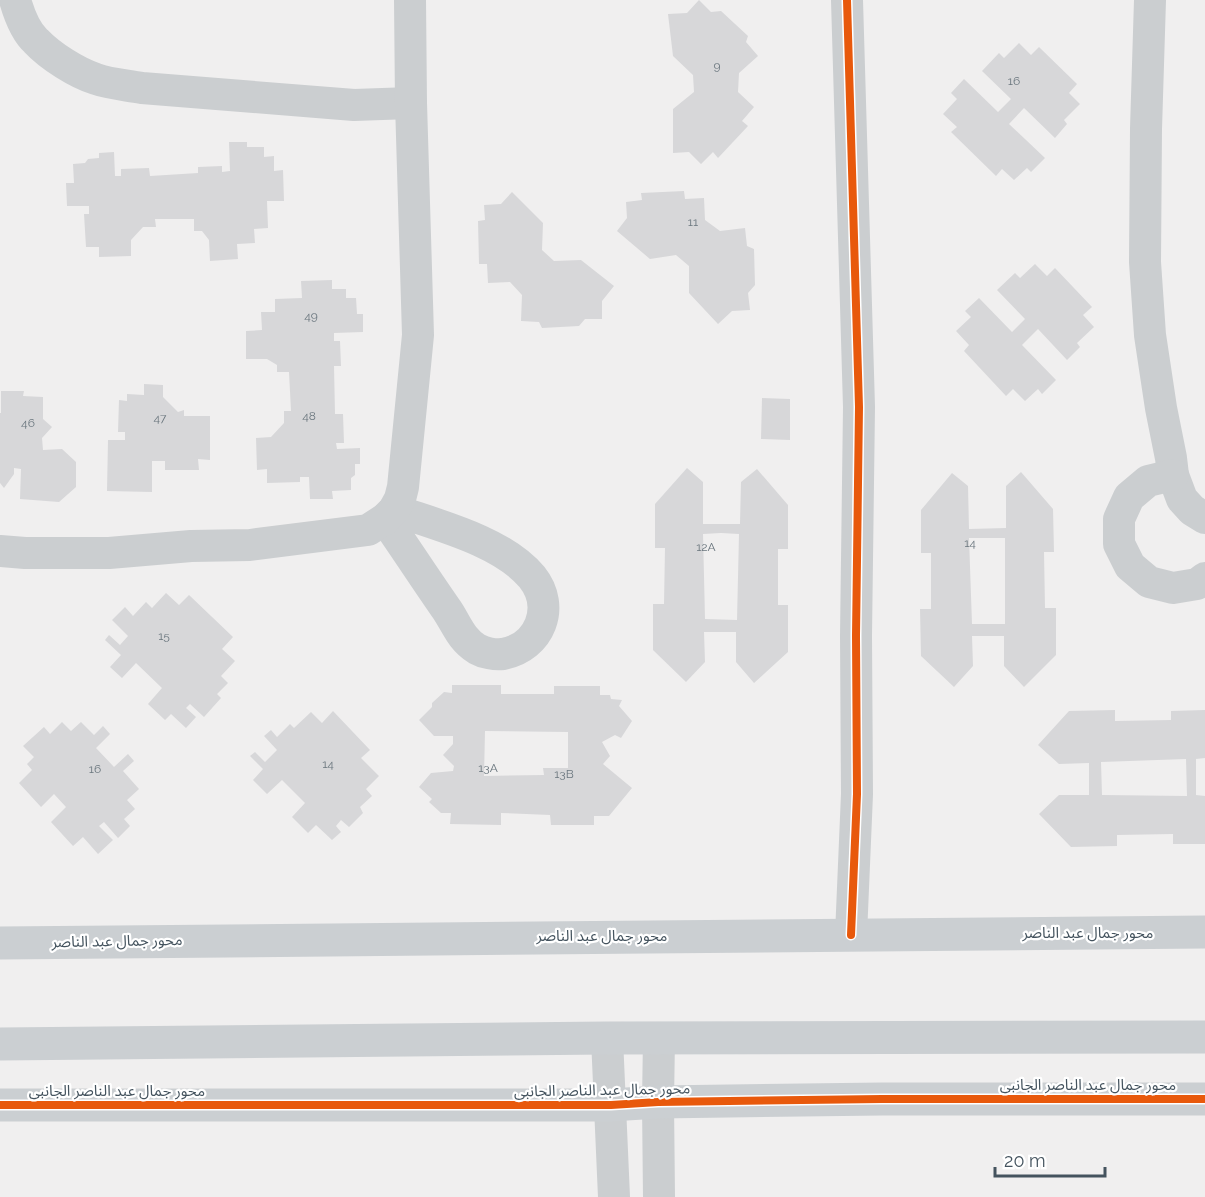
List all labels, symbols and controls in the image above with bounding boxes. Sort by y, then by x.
house number: 9 [713,59,721,73]
house number: 16 [1008,74,1020,88]
house number: 11 [688,215,698,229]
house number: 49 [304,309,318,323]
house number: 48 [302,409,316,423]
house number: 47 [154,411,167,425]
house number: 46 [21,416,35,430]
house number: 14 [964,536,976,550]
house number: 12A [696,540,716,554]
house number: 15 [158,629,170,643]
house number: 14 [322,757,334,771]
house number: 13A [478,761,498,775]
house number: 16 [89,762,101,776]
house number: 13B [554,767,574,781]
street label: محور جمال عبد الناصر [1022,924,1153,942]
street label: محور جمال عبد الناصر [536,927,667,945]
street label: محور جمال عبد الناصر [50,931,183,951]
street label: محور جمال عبد الناصر الجانبى [1000,1076,1176,1094]
street label: محور جمال عبد الناصر الجانبى [514,1079,690,1101]
street label: محور جمال عبد الناصر الجانبى [29,1082,205,1100]
scale bar [995,1140,1104,1178]
text: 20 m [1004,1150,1046,1171]

